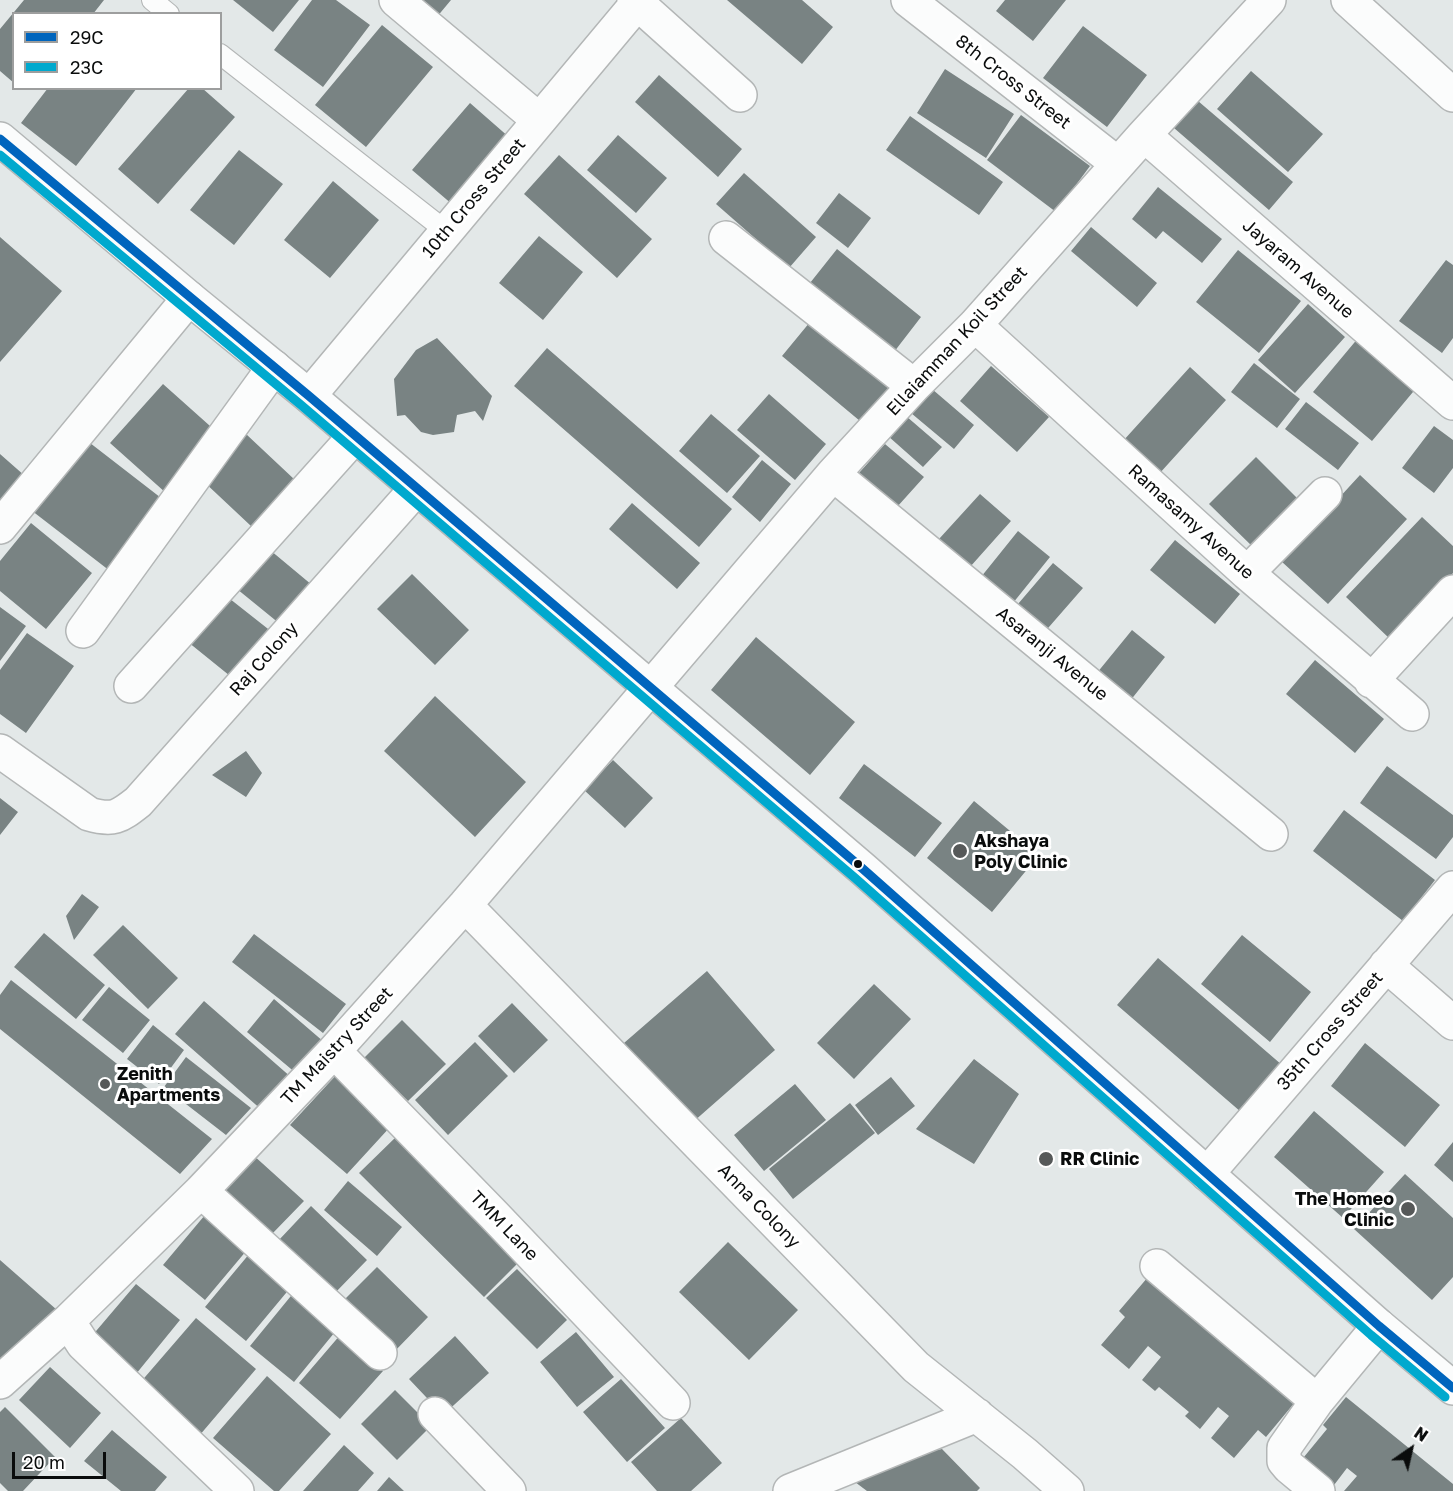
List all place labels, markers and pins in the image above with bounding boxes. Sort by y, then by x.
place label: Akshaya Poly Clinic [974,830,1068,872]
marker: Akshaya Poly Clinic [951,842,969,860]
unlabelled marker [852,858,864,870]
place label: Zenith Apartments [117,1063,220,1106]
marker: Zenith Apartments [98,1077,112,1091]
place label: RR Clinic [1060,1148,1139,1170]
marker: RR Clinic [1037,1150,1055,1168]
place label: The Homeo Clinic [1295,1188,1394,1230]
marker: The Homeo Clinic [1399,1200,1417,1218]

